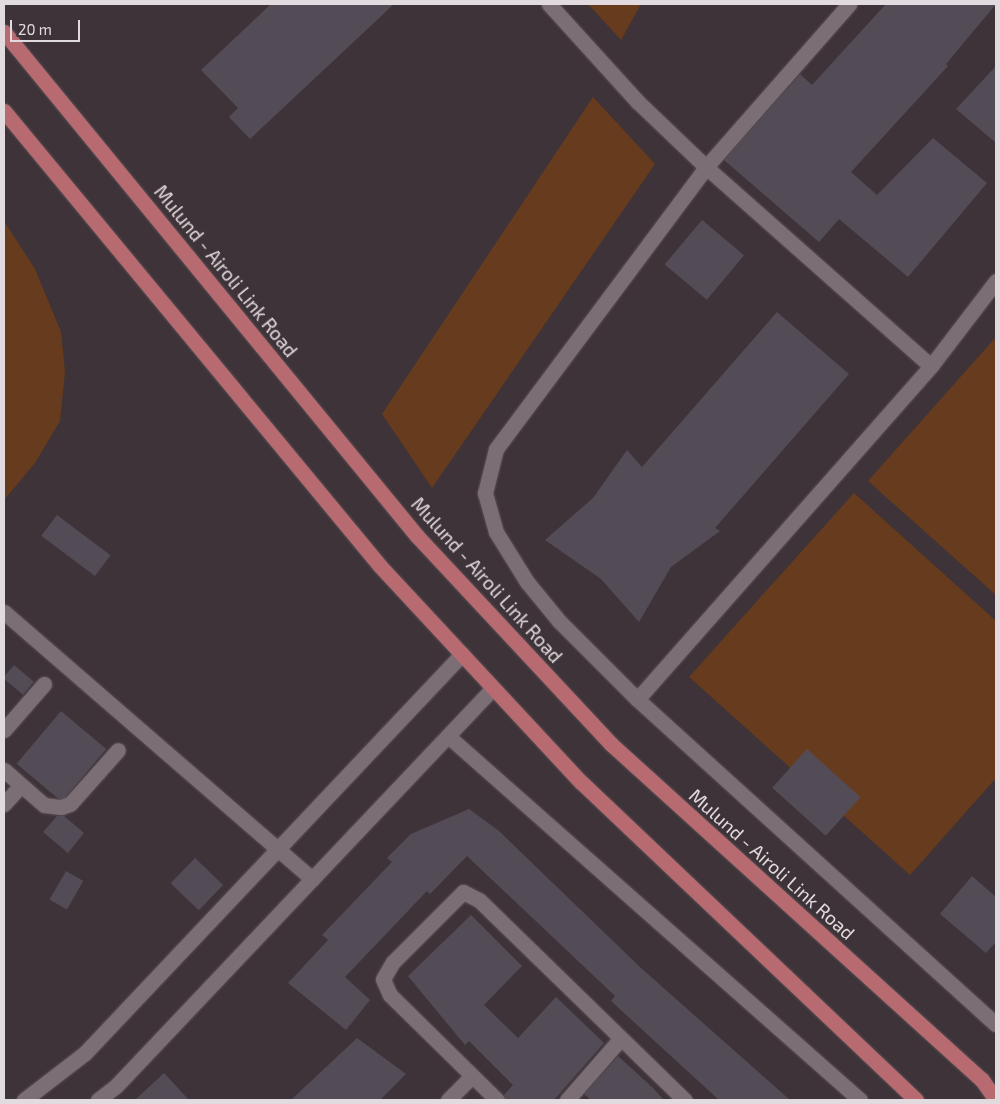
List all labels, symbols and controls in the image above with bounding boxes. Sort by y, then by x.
scale bar [12,10,82,42]
text: 20 m [18,20,52,38]
street label: Mulund - Airoli Link Road [149,180,303,362]
street label: Mulund - Airoli Link Road [406,492,568,668]
street label: Mulund - Airoli Link Road [684,783,860,945]

